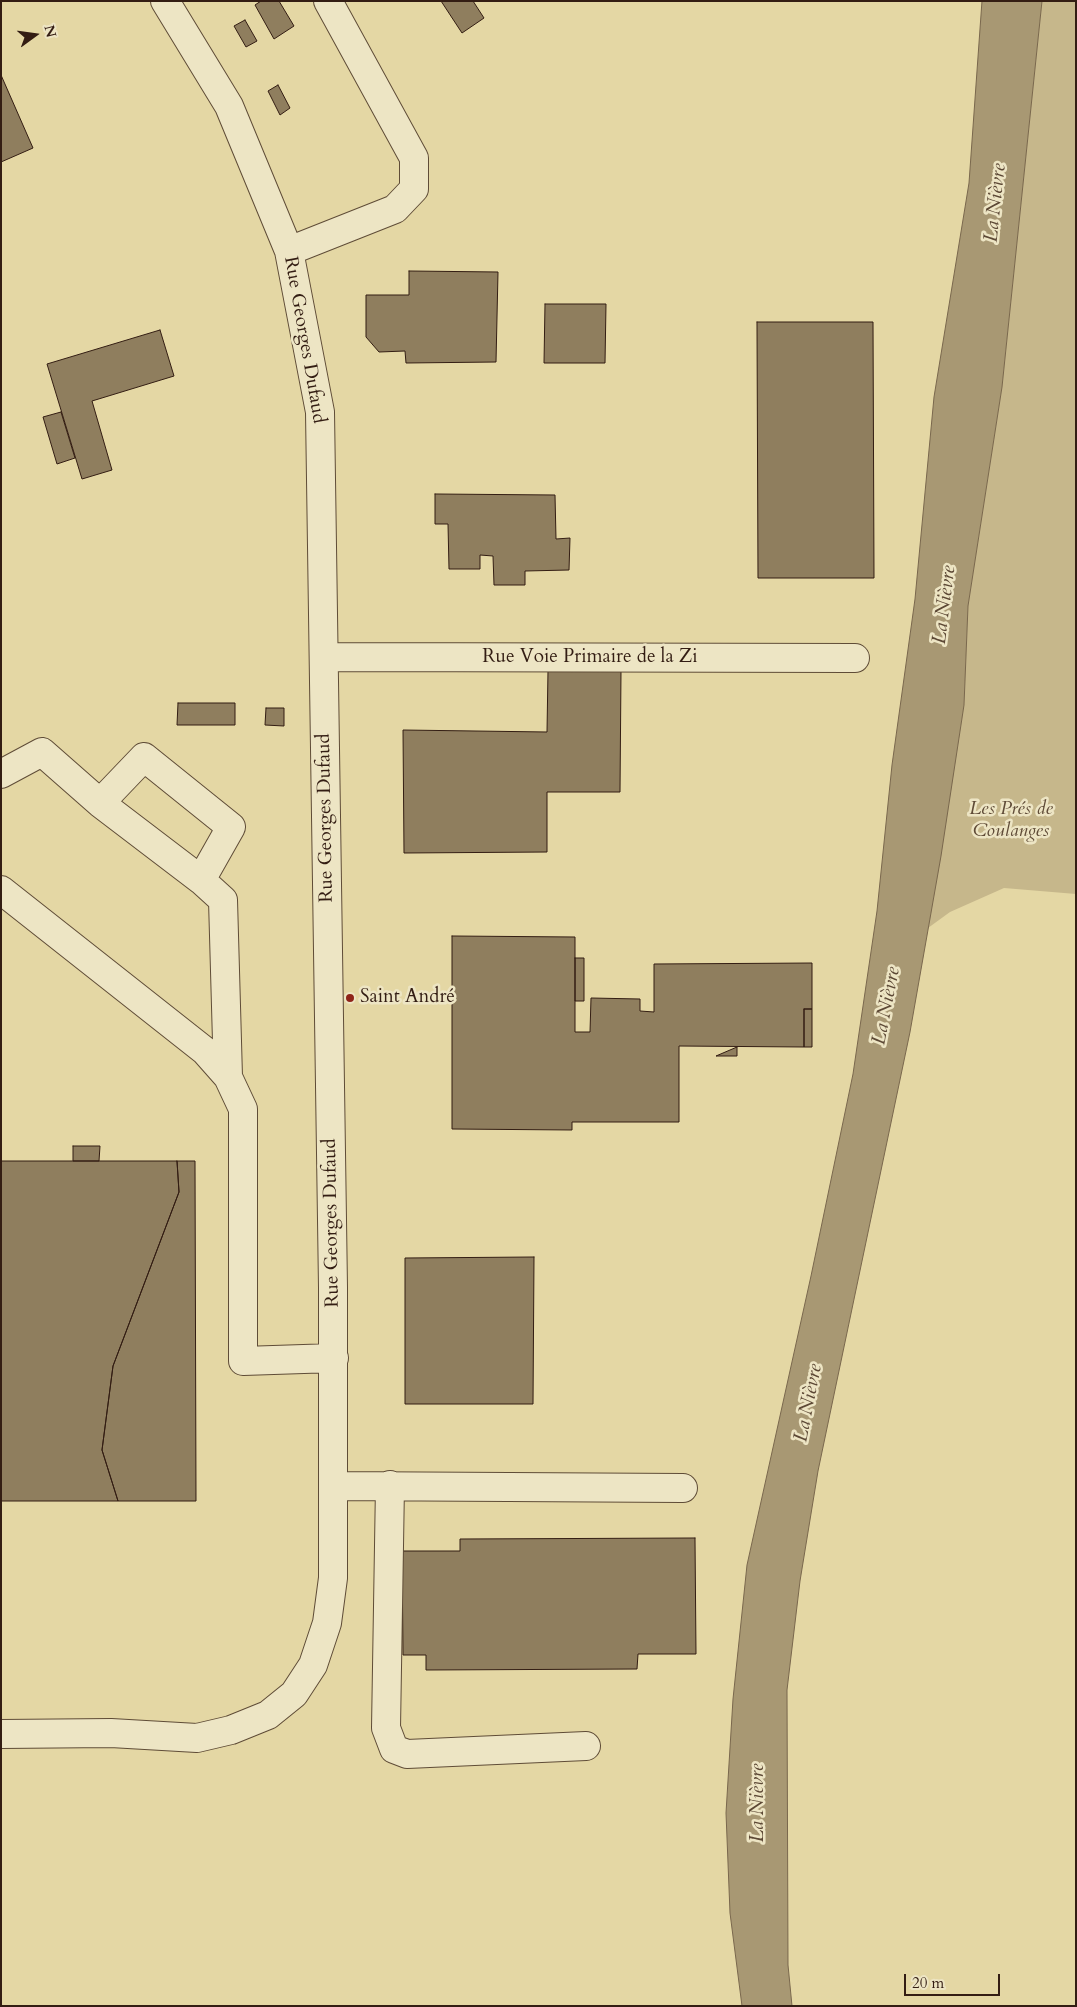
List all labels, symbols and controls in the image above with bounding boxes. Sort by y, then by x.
north arrow [10,10,60,60]
text: N [39,23,61,39]
water label: La Nièvre [980,162,1012,244]
street label: Rue Georges Dufaud [278,255,330,425]
water label: La Nièvre [928,564,962,646]
street label: Rue Voie Primaire de la Zi [482,647,698,669]
street label: Rue Georges Dufaud [313,733,339,903]
park label: Les Prés de Coulanges [969,799,1053,843]
water label: La Nièvre [868,965,906,1047]
place label: Saint André [360,987,455,1009]
marker: Saint André [344,992,356,1004]
street label: Rue Georges Dufaud [319,1138,345,1308]
water label: La Nièvre [790,1362,828,1444]
water label: La Nièvre [746,1763,770,1843]
scale bar [907,1964,1003,1996]
text: 20 m [912,1973,944,1993]

